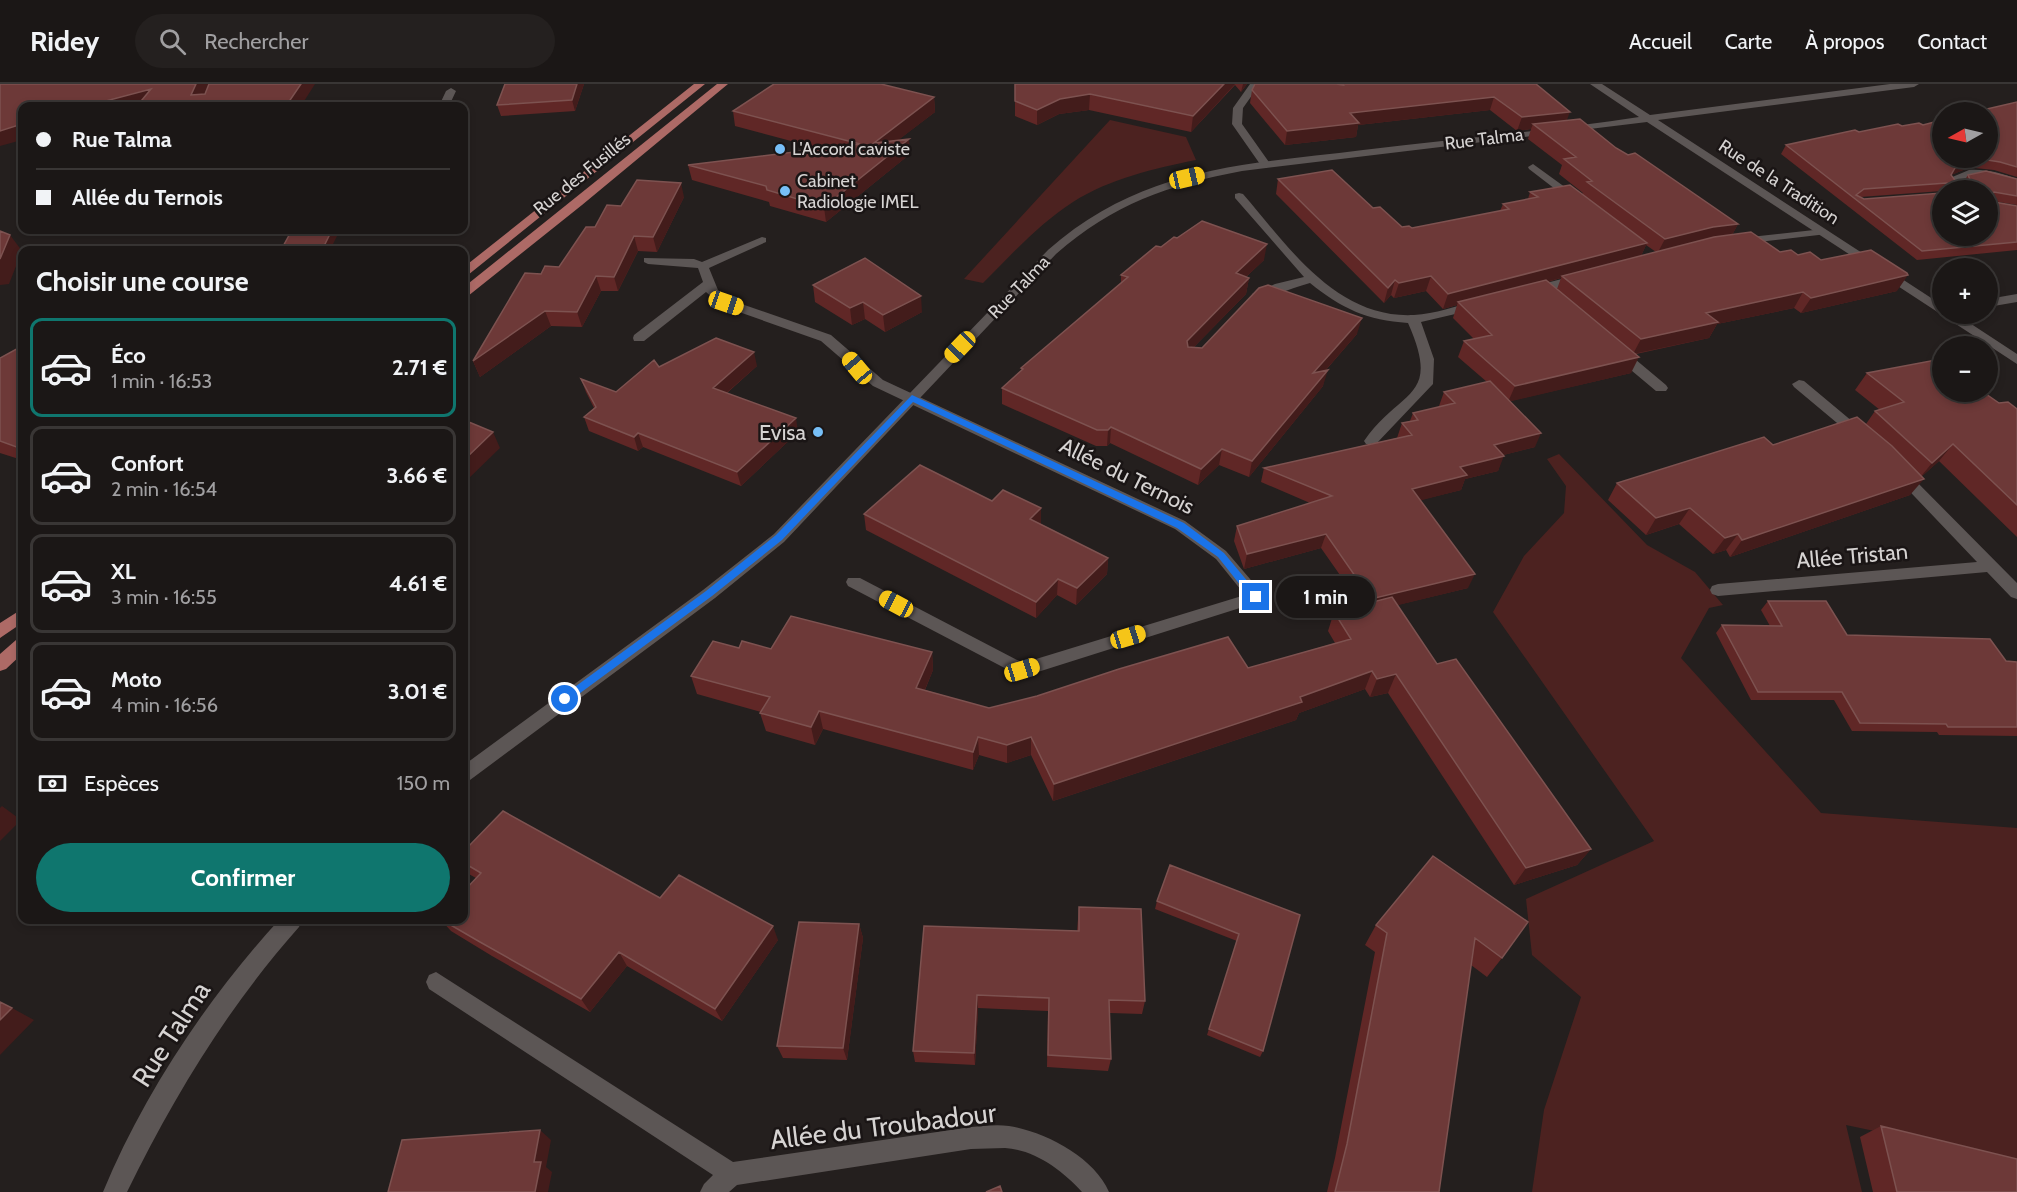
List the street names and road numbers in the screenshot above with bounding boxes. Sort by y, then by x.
street label: Rue Talma [1443,123,1525,155]
street label: Rue des Fusillés [529,128,635,220]
street label: Rue de la Tradition [1715,135,1843,229]
street label: Rue Talma [984,251,1055,323]
street label: Allée du Ternois [1055,432,1199,520]
street label: Allée Tristan [1795,538,1909,574]
street label: Rue Talma [125,975,217,1093]
street label: Allée du Troubadour [768,1096,998,1156]

